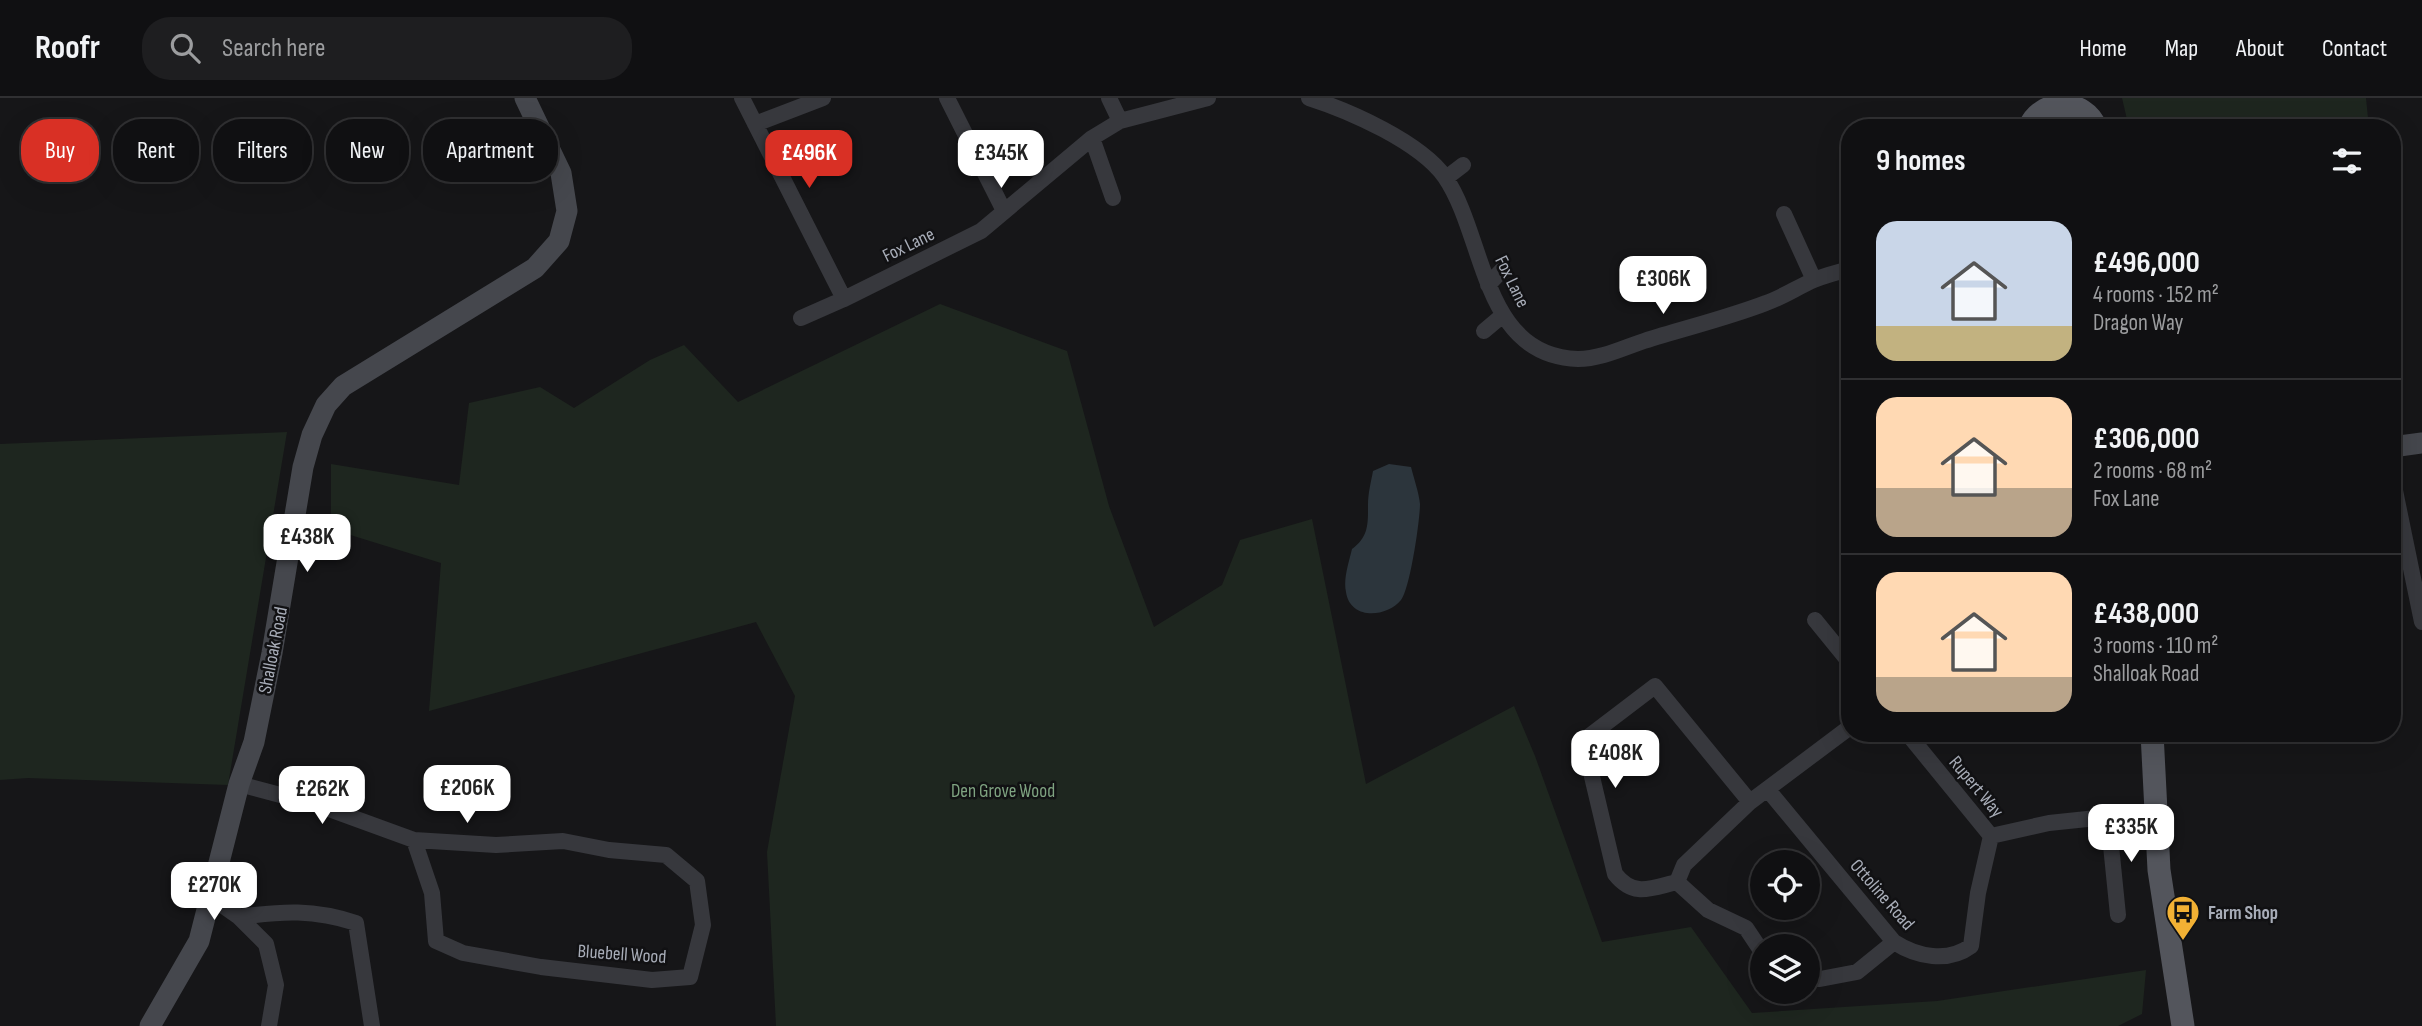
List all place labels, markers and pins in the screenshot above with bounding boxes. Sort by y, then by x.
pin: £496K [760,130,858,190]
pin: £345K [952,130,1050,190]
pin: £306K [1614,256,1712,316]
pin: £438K [258,514,356,574]
pin: £408K [1566,730,1664,790]
pin: £262K [273,766,371,826]
pin: £206K [418,766,516,825]
pin: £335K [2082,804,2180,864]
pin: £270K [165,862,263,922]
bus stop icon: Farm Shop [2164,893,2202,942]
place label: Farm Shop [2208,902,2278,925]

